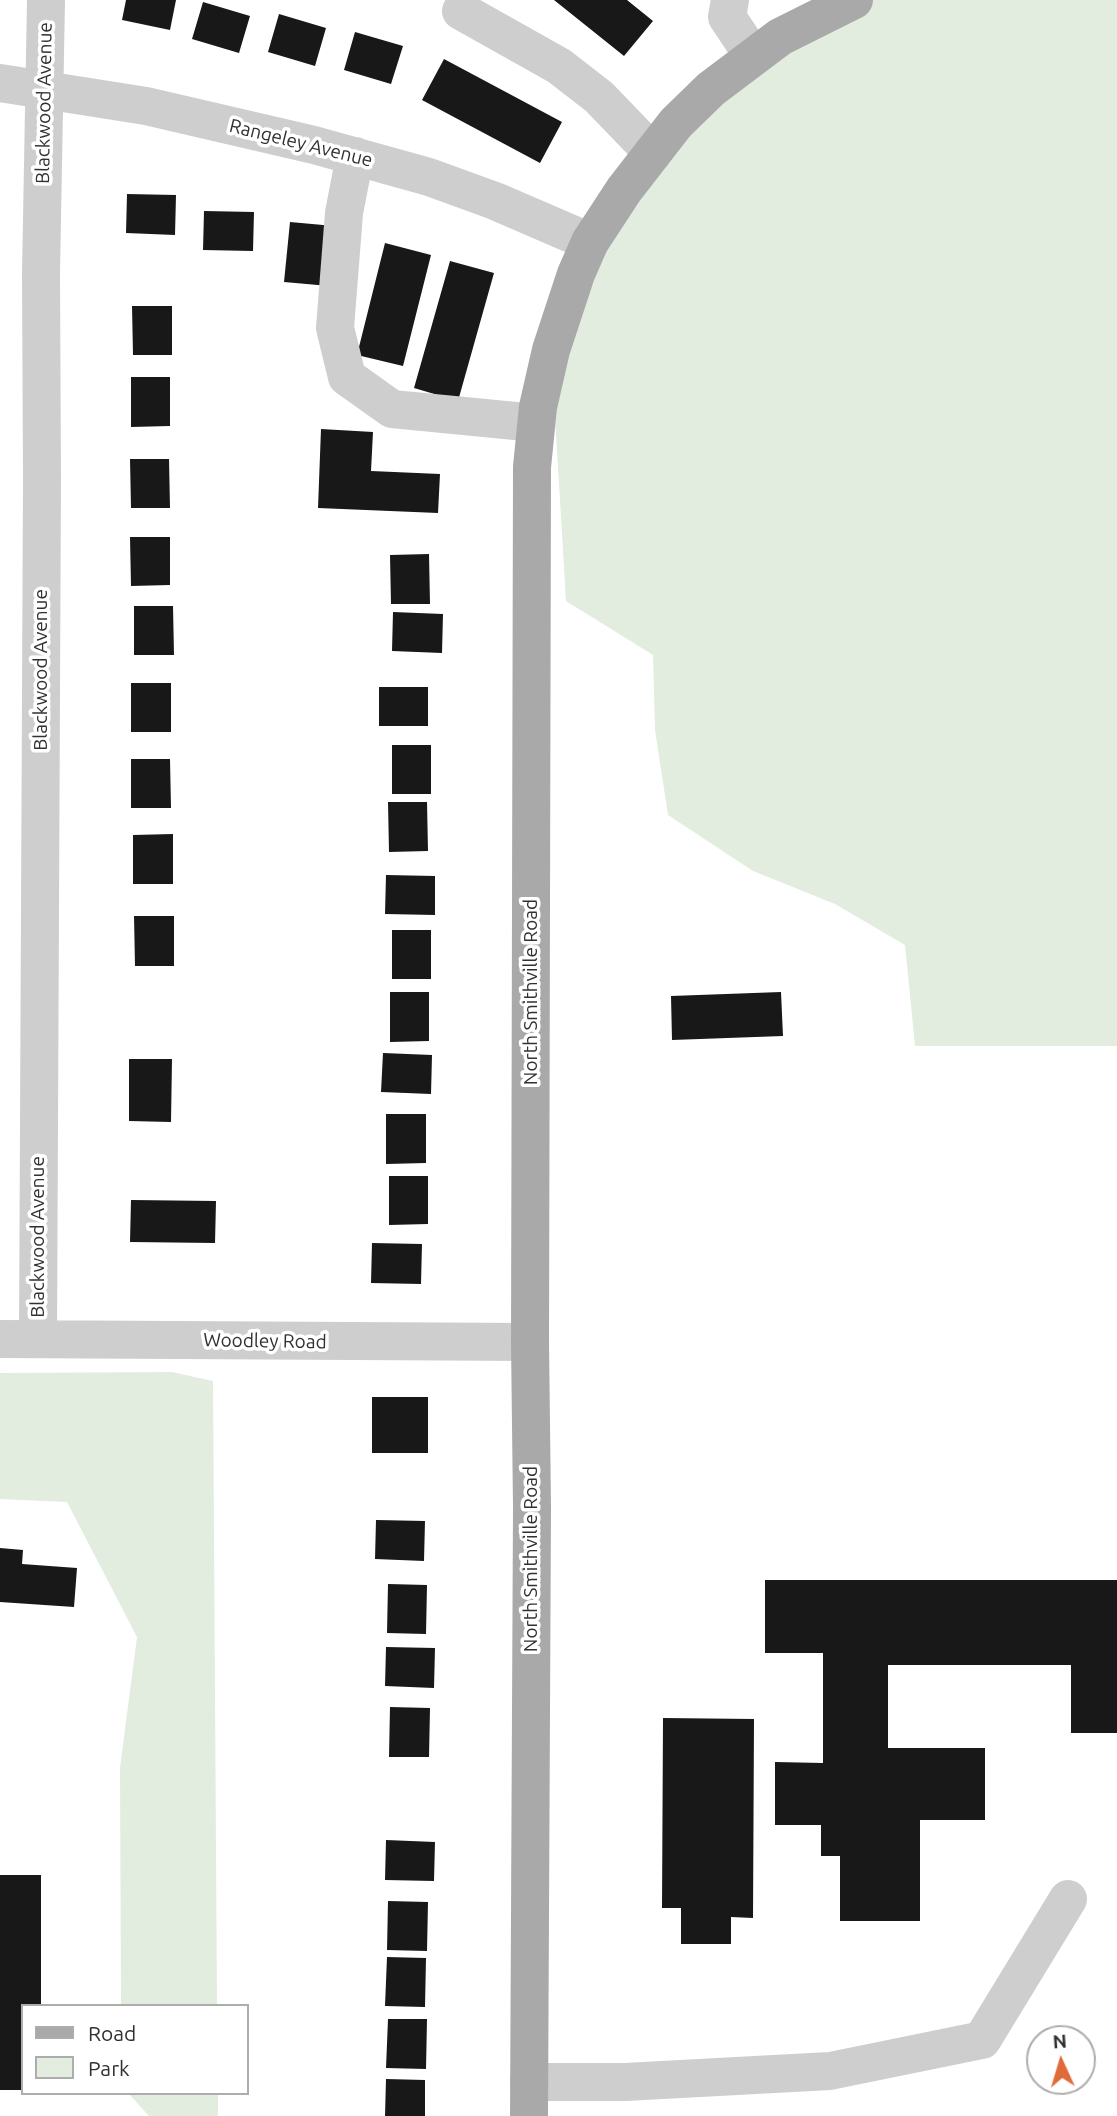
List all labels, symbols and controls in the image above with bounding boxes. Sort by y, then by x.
street label: Blackwood Avenue [31,22,57,184]
street label: Rangeley Avenue [227,114,375,172]
street label: Blackwood Avenue [30,589,52,751]
street label: North Smithville Road [520,899,542,1085]
street label: Blackwood Avenue [27,1156,49,1318]
street label: Woodley Road [203,1329,327,1353]
street label: North Smithville Road [520,1466,542,1652]
legend [21,2004,248,2095]
text: Road [88,2021,136,2045]
north arrow [1026,2025,1096,2095]
text: N [1052,2030,1068,2053]
text: Park [88,2056,130,2080]

